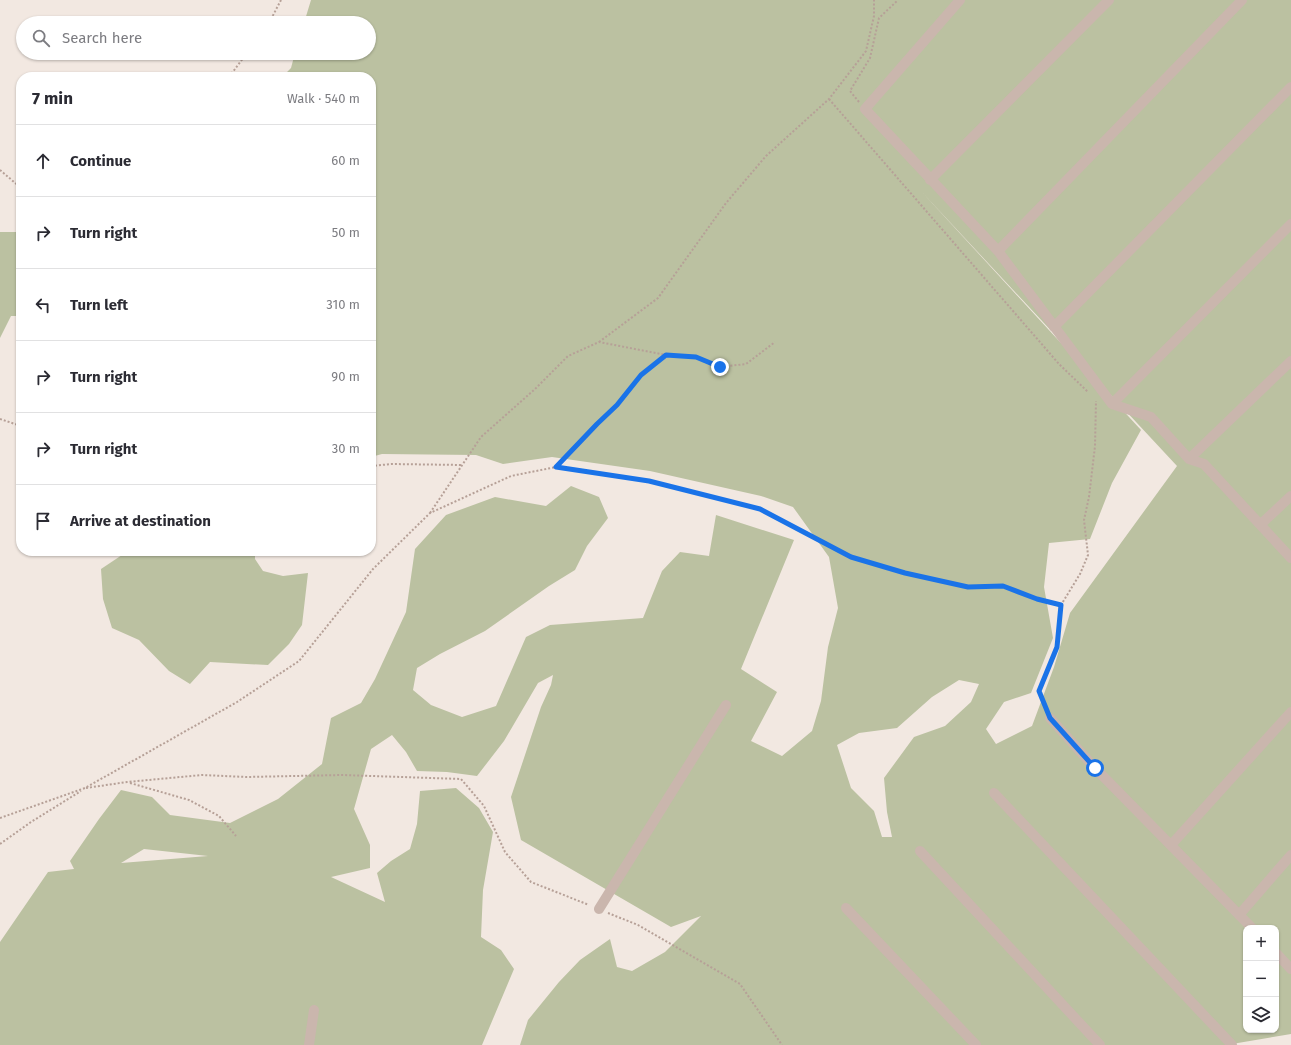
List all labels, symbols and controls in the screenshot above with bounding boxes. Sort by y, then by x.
search box [16,16,376,60]
icon: search [30,27,52,49]
text: Search here [62,29,142,47]
text: 7 min [32,88,73,109]
text: Walk · 540 m [287,91,360,106]
icon: ahead [32,150,54,172]
text: Continue [70,152,131,170]
text: 60 m [331,153,360,168]
icon: right [32,222,54,244]
text: Turn right [70,224,137,242]
text: 50 m [332,225,360,240]
icon: left [32,294,54,316]
text: Turn left [70,296,128,314]
text: 310 m [326,297,360,312]
route end [711,358,729,376]
icon: right [32,366,54,388]
text: Turn right [70,368,137,386]
text: 90 m [331,369,360,384]
icon: right [32,438,54,460]
text: Turn right [70,440,137,458]
text: 30 m [332,441,360,456]
icon: arrive [32,510,54,532]
text: Arrive at destination [70,512,211,530]
route start [1086,759,1104,777]
map controls [1243,925,1279,1033]
button: + [1243,925,1279,961]
button: − [1243,961,1279,997]
button: layers [1243,997,1279,1033]

